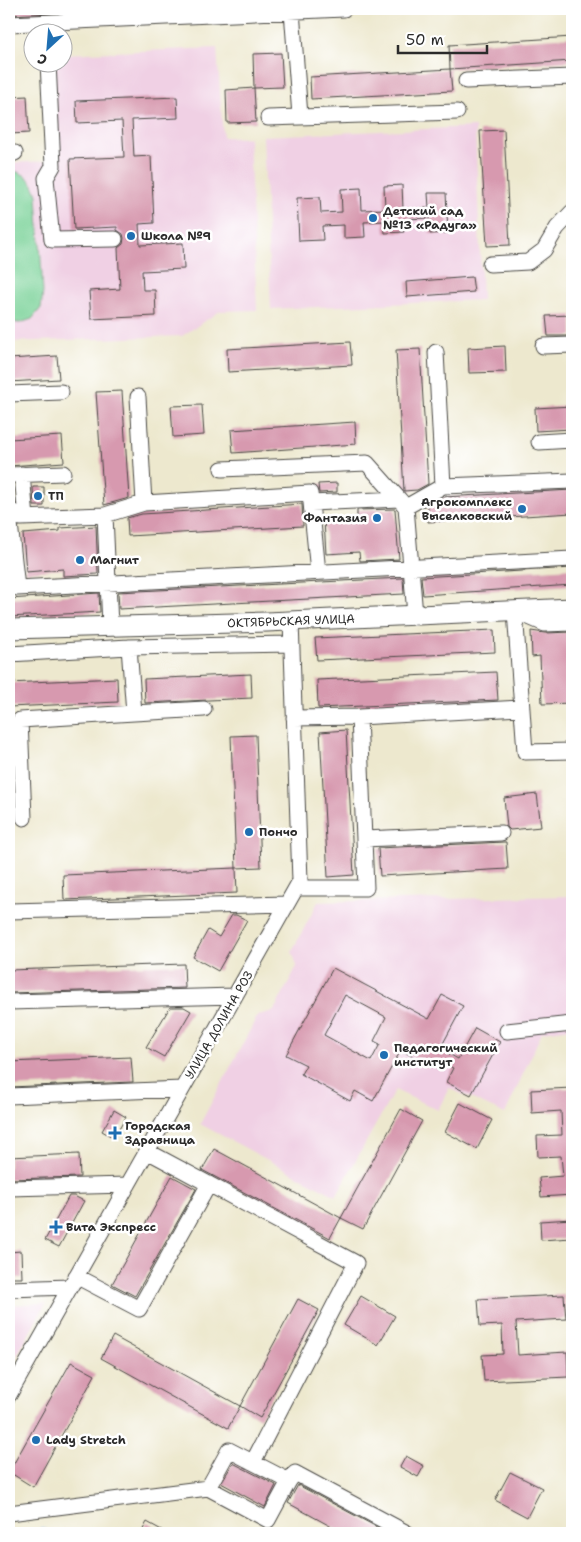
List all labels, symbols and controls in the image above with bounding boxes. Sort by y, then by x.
north arrow [22,22,72,72]
scale bar [398,22,487,54]
text: 50 m [406,30,444,50]
text: С [34,50,50,70]
place label: Детский сад №13 «Радуга» [383,203,477,233]
marker: Детский сад №13 «Радуга» [367,212,379,224]
place label: Школа №9 [141,228,211,244]
marker: Школа №9 [125,230,137,242]
place label: ТП [48,488,64,504]
marker: ТП [32,490,44,502]
place label: Агрокомплекс Выселковский [421,494,513,524]
marker: Агрокомплекс Выселковский [516,503,528,515]
place label: Фантазия [304,510,367,526]
marker: Фантазия [371,512,383,524]
place label: Магнит [90,552,140,568]
marker: Магнит [74,554,86,566]
street label: ОКТЯБРЬСКАЯ УЛИЦА [227,611,355,631]
place label: Пончо [259,824,298,840]
marker: Пончо [243,826,255,838]
street label: УЛИЦА ДОЛИНА РОЗ [181,968,257,1082]
place label: Педагогический институт [394,1040,498,1070]
marker: Педагогический институт [378,1049,390,1061]
place label: Городская Здравница [125,1118,196,1148]
marker: Городская Здравница [109,1127,121,1139]
place label: Вита Экспресс [66,1219,156,1235]
marker: Вита Экспресс [50,1221,62,1233]
place label: Lady Stretch [46,1432,126,1448]
marker: Lady Stretch [30,1434,42,1446]

